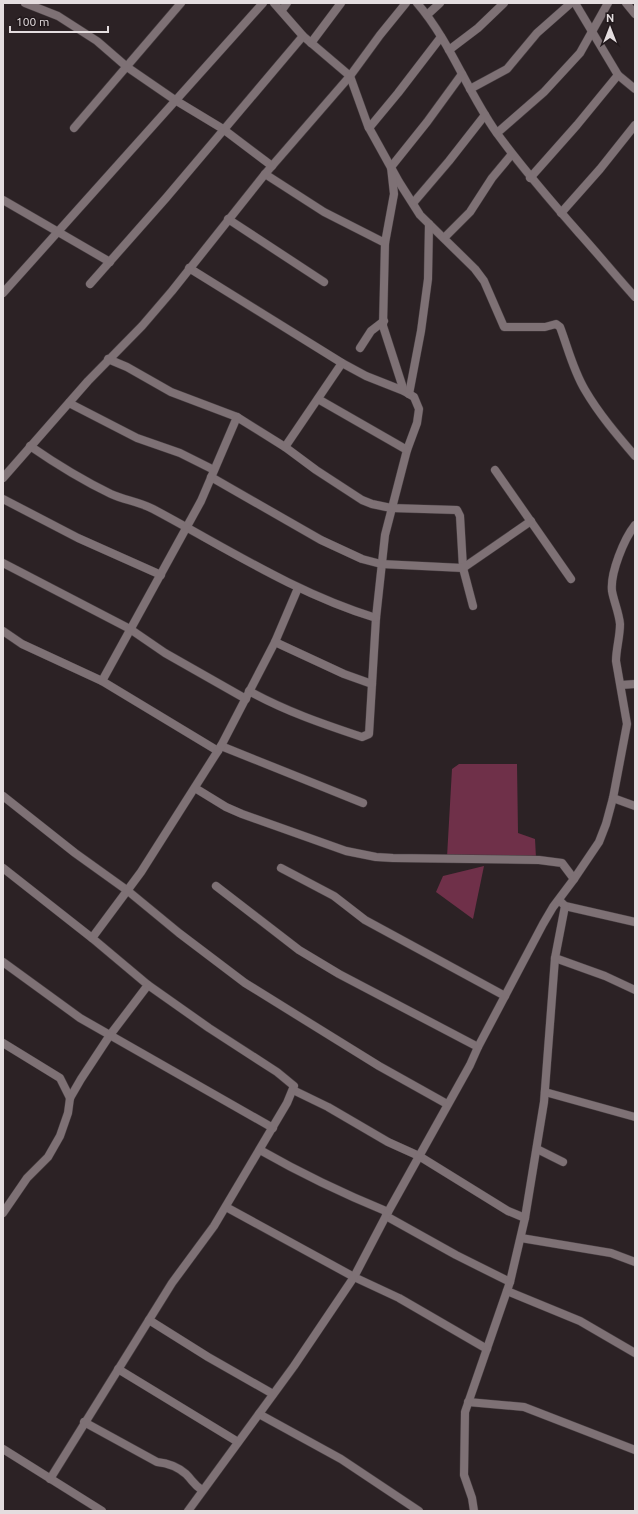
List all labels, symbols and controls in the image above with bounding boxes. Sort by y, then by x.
scale bar [10,8,108,34]
north arrow [590,8,630,48]
text: N [606,12,614,24]
text: 100 m [16,15,49,28]

